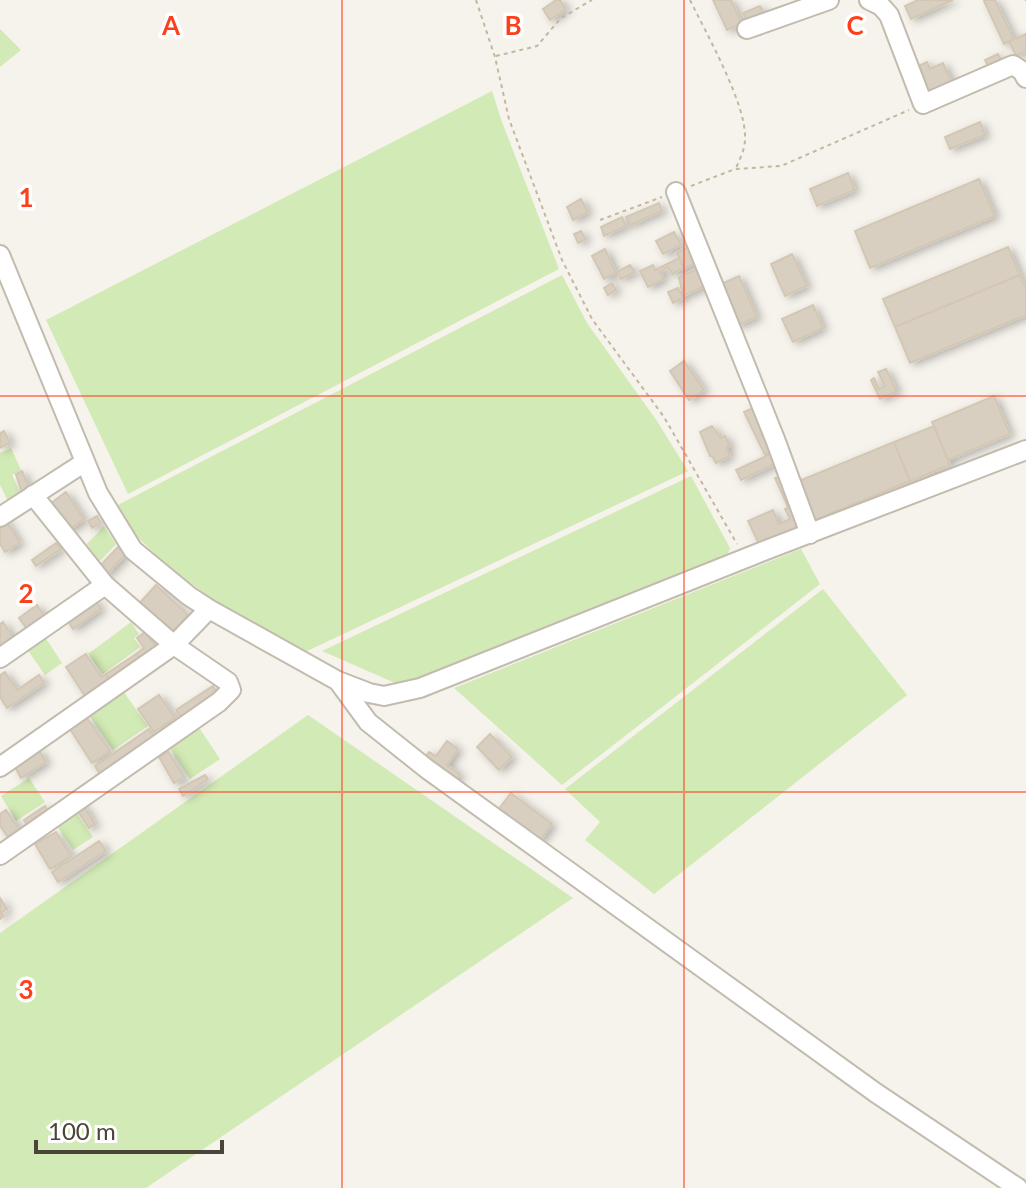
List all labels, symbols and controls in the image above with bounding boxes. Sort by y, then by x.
text: A [161,9,181,41]
text: B [504,9,522,41]
text: C [846,9,864,41]
text: 1 [18,181,34,213]
text: 2 [18,577,34,609]
text: 3 [18,973,34,1005]
scale bar [36,1104,222,1154]
text: 100 m [48,1116,116,1145]

